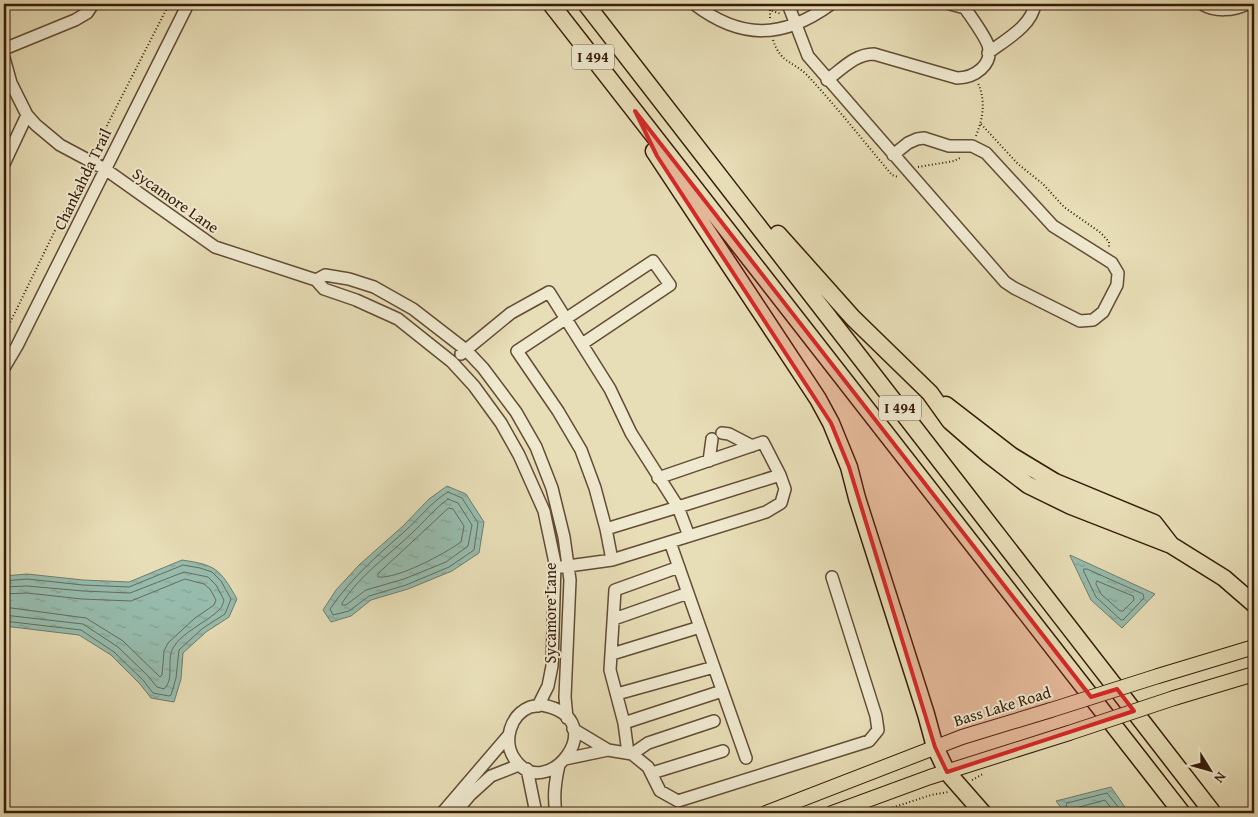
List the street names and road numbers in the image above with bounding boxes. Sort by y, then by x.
road number: I 494 [572,44,614,70]
street label: Chankahda Trail [47,124,117,234]
street label: Sycamore Lane [128,161,224,239]
road number: I 494 [879,396,921,420]
street label: Sycamore Lane [538,563,562,663]
street label: Bass Lake Road [950,680,1054,732]

